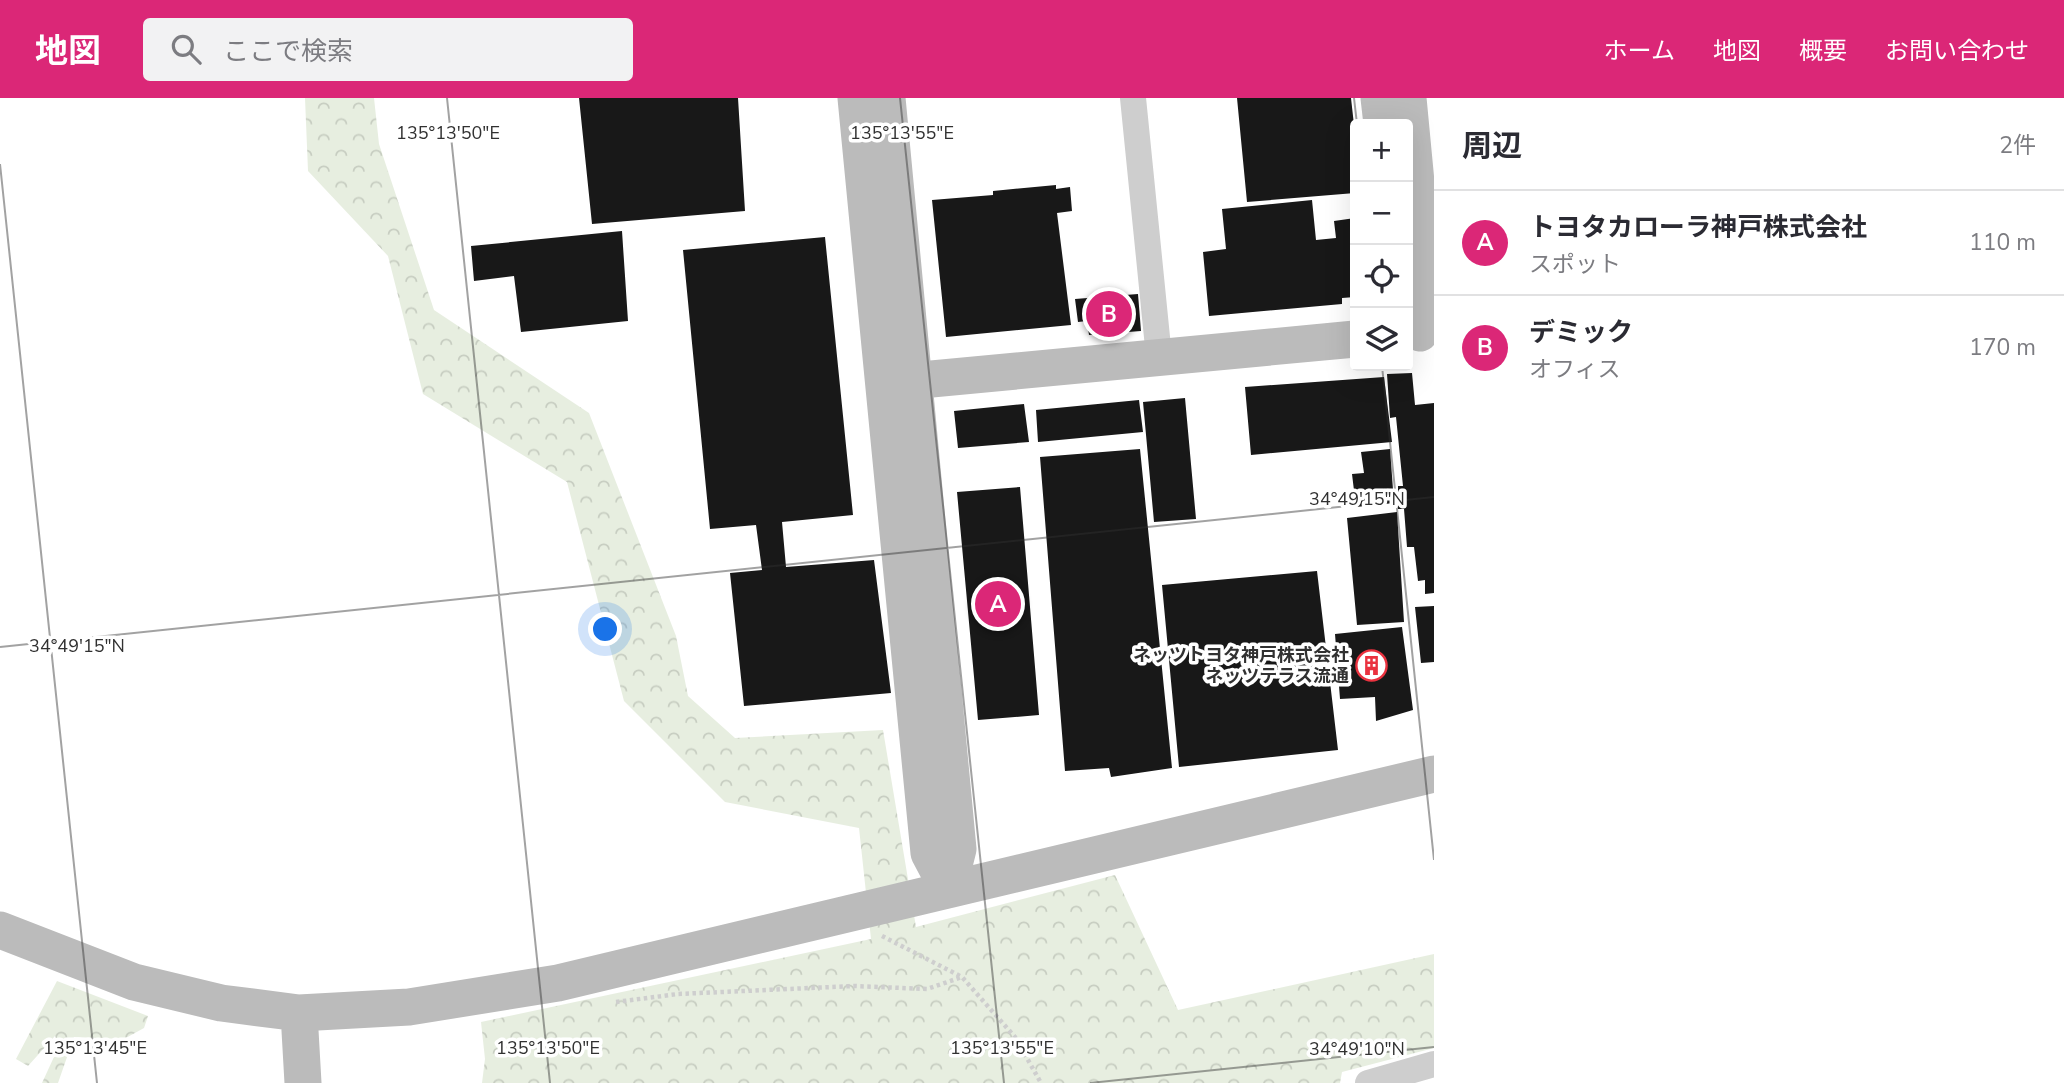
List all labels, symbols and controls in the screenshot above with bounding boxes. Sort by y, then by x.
search box [143,18,633,81]
text: 地図 [35,29,101,74]
icon: search [167,30,205,68]
text: ここで検索 [223,34,353,69]
text: ホーム [1604,35,1675,67]
text: 地図 [1713,35,1761,67]
text: 概要 [1799,35,1847,67]
text: お問い合わせ [1885,35,2029,67]
map controls [1350,119,1413,371]
button: + [1350,119,1413,182]
text: 135°13'50"E [396,121,500,145]
text: 135°13'55"E [850,121,954,145]
text: 周辺 [1462,126,1522,167]
text: 2件 [1999,130,2036,161]
button: − [1350,182,1413,245]
text: トヨタカローラ神戸株式会社 [1529,210,1867,245]
text: A [1476,227,1494,258]
text: 110 m [1969,227,2036,258]
button: locate [1350,245,1413,308]
text: スポット [1529,249,1621,280]
pin: B [1086,288,1132,340]
button: layers [1350,308,1413,371]
text: デミック [1529,315,1633,350]
text: B [1477,332,1493,363]
text: 170 m [1969,332,2036,363]
text: オフィス [1529,354,1621,385]
text: 34°49'15"N [1309,487,1405,511]
pin: A [975,578,1021,630]
your location [588,612,622,646]
text: 34°49'15"N [29,634,125,658]
place label: ネッツトヨタ神戸株式会社 ネッツテラス流通 [1133,643,1349,688]
building icon: ネッツトヨタ神戸株式会社 ネッツテラス流通 [1355,648,1389,682]
text: 135°13'45"E [43,1036,147,1060]
text: 135°13'50"E [496,1036,600,1060]
text: 135°13'55"E [950,1036,1054,1060]
text: 34°49'10"N [1309,1037,1405,1061]

